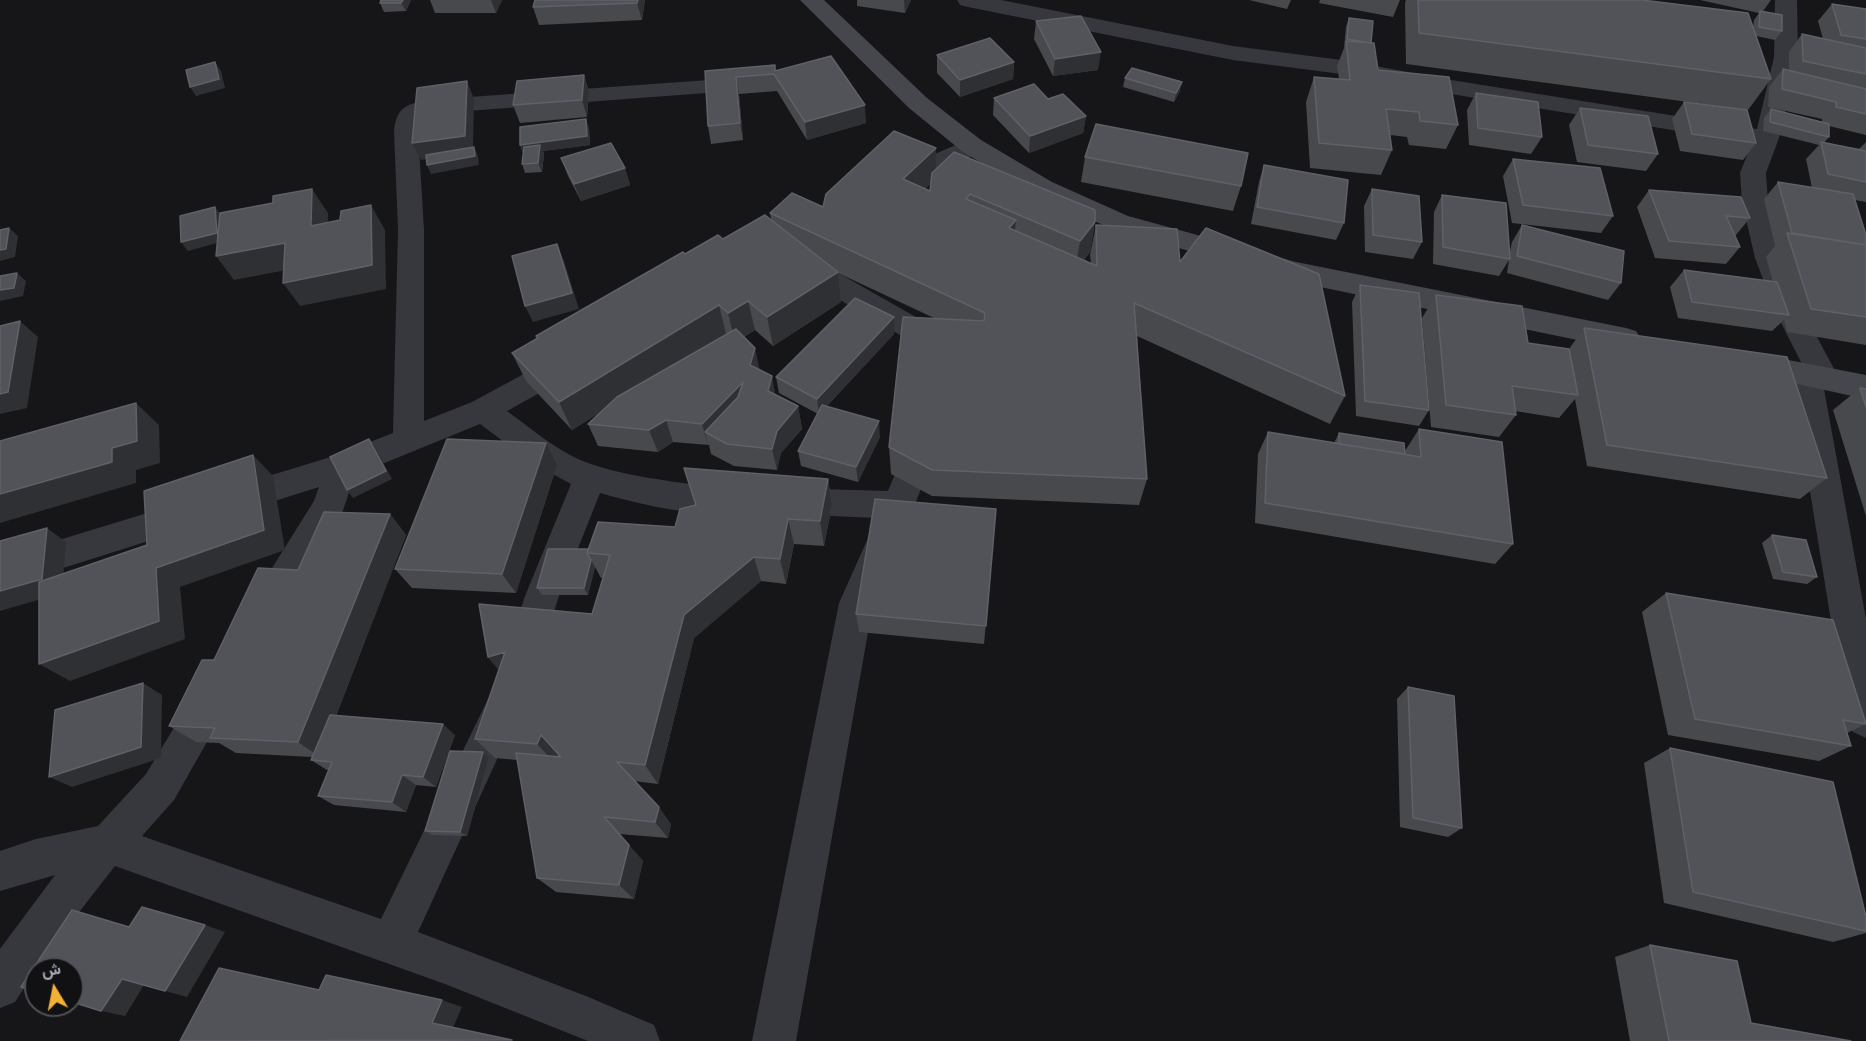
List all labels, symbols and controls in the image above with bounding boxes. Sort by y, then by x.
north arrow [24,957,84,1017]
text: ش [40,960,62,982]

